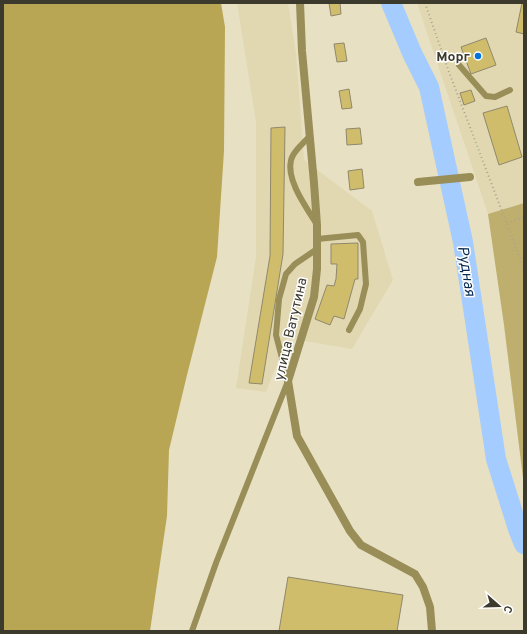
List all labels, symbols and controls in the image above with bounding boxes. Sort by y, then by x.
place label: Морг [436,49,471,66]
marker: Морг [473,51,483,61]
water label: Рудная [452,245,479,298]
street label: улица Ватутина [271,276,312,382]
north arrow [479,586,519,626]
text: С [500,603,515,615]

